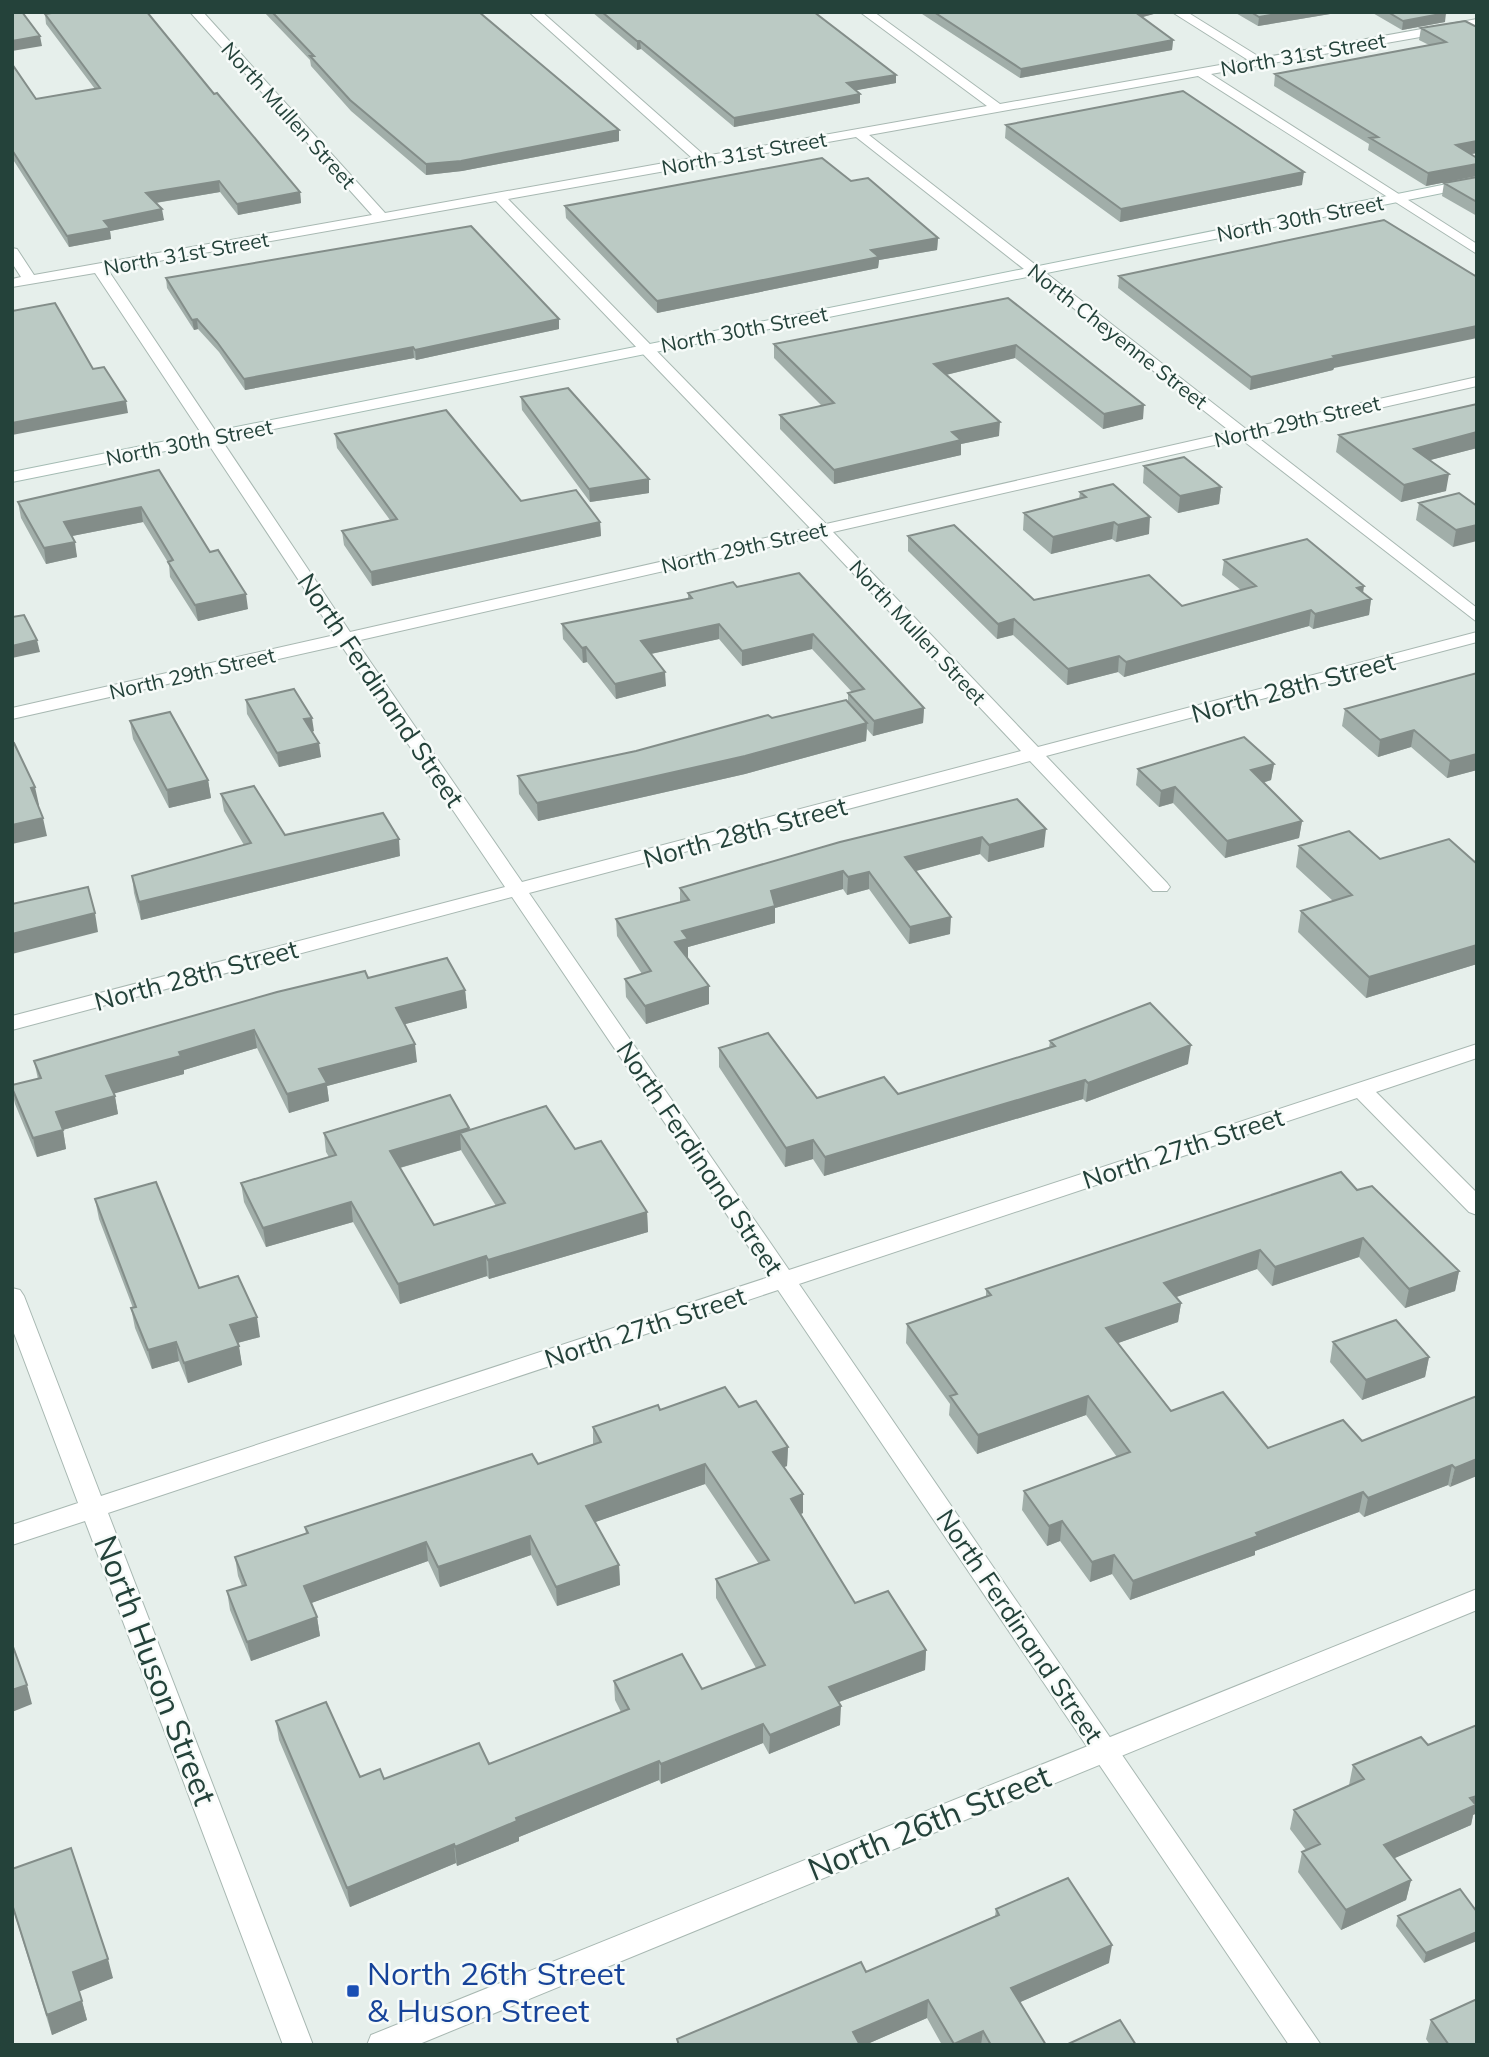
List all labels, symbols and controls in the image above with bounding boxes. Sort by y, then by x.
street label: North 31st Street [1218,27,1388,81]
street label: North Mullen Street [216,36,362,194]
street label: North 31st Street [659,126,829,180]
street label: North 30th Street [1214,189,1386,247]
street label: North 31st Street [101,226,271,280]
street label: North Cheyenne Street [1023,258,1213,414]
street label: North 30th Street [658,300,830,358]
street label: North 29th Street [1212,389,1382,453]
street label: North 30th Street [103,413,275,471]
street label: North 29th Street [659,515,829,579]
street label: North Mullen Street [844,554,992,710]
street label: North Ferdinand Street [290,567,472,813]
street label: North 29th Street [107,641,277,705]
street label: North 28th Street [1187,644,1399,730]
street label: North 28th Street [639,789,851,875]
street label: North 28th Street [90,932,302,1018]
street label: North Ferdinand Street [609,1035,791,1281]
street label: North 27th Street [1078,1100,1288,1196]
street label: North 27th Street [540,1279,750,1375]
street label: North Ferdinand Street [929,1503,1111,1749]
street label: North Huson Street [86,1529,226,1811]
street label: North 26th Street [802,1755,1056,1889]
place label: North 26th Street & Huson Street [367,1953,625,2030]
marker: North 26th Street & Huson Street [345,1983,361,1999]

